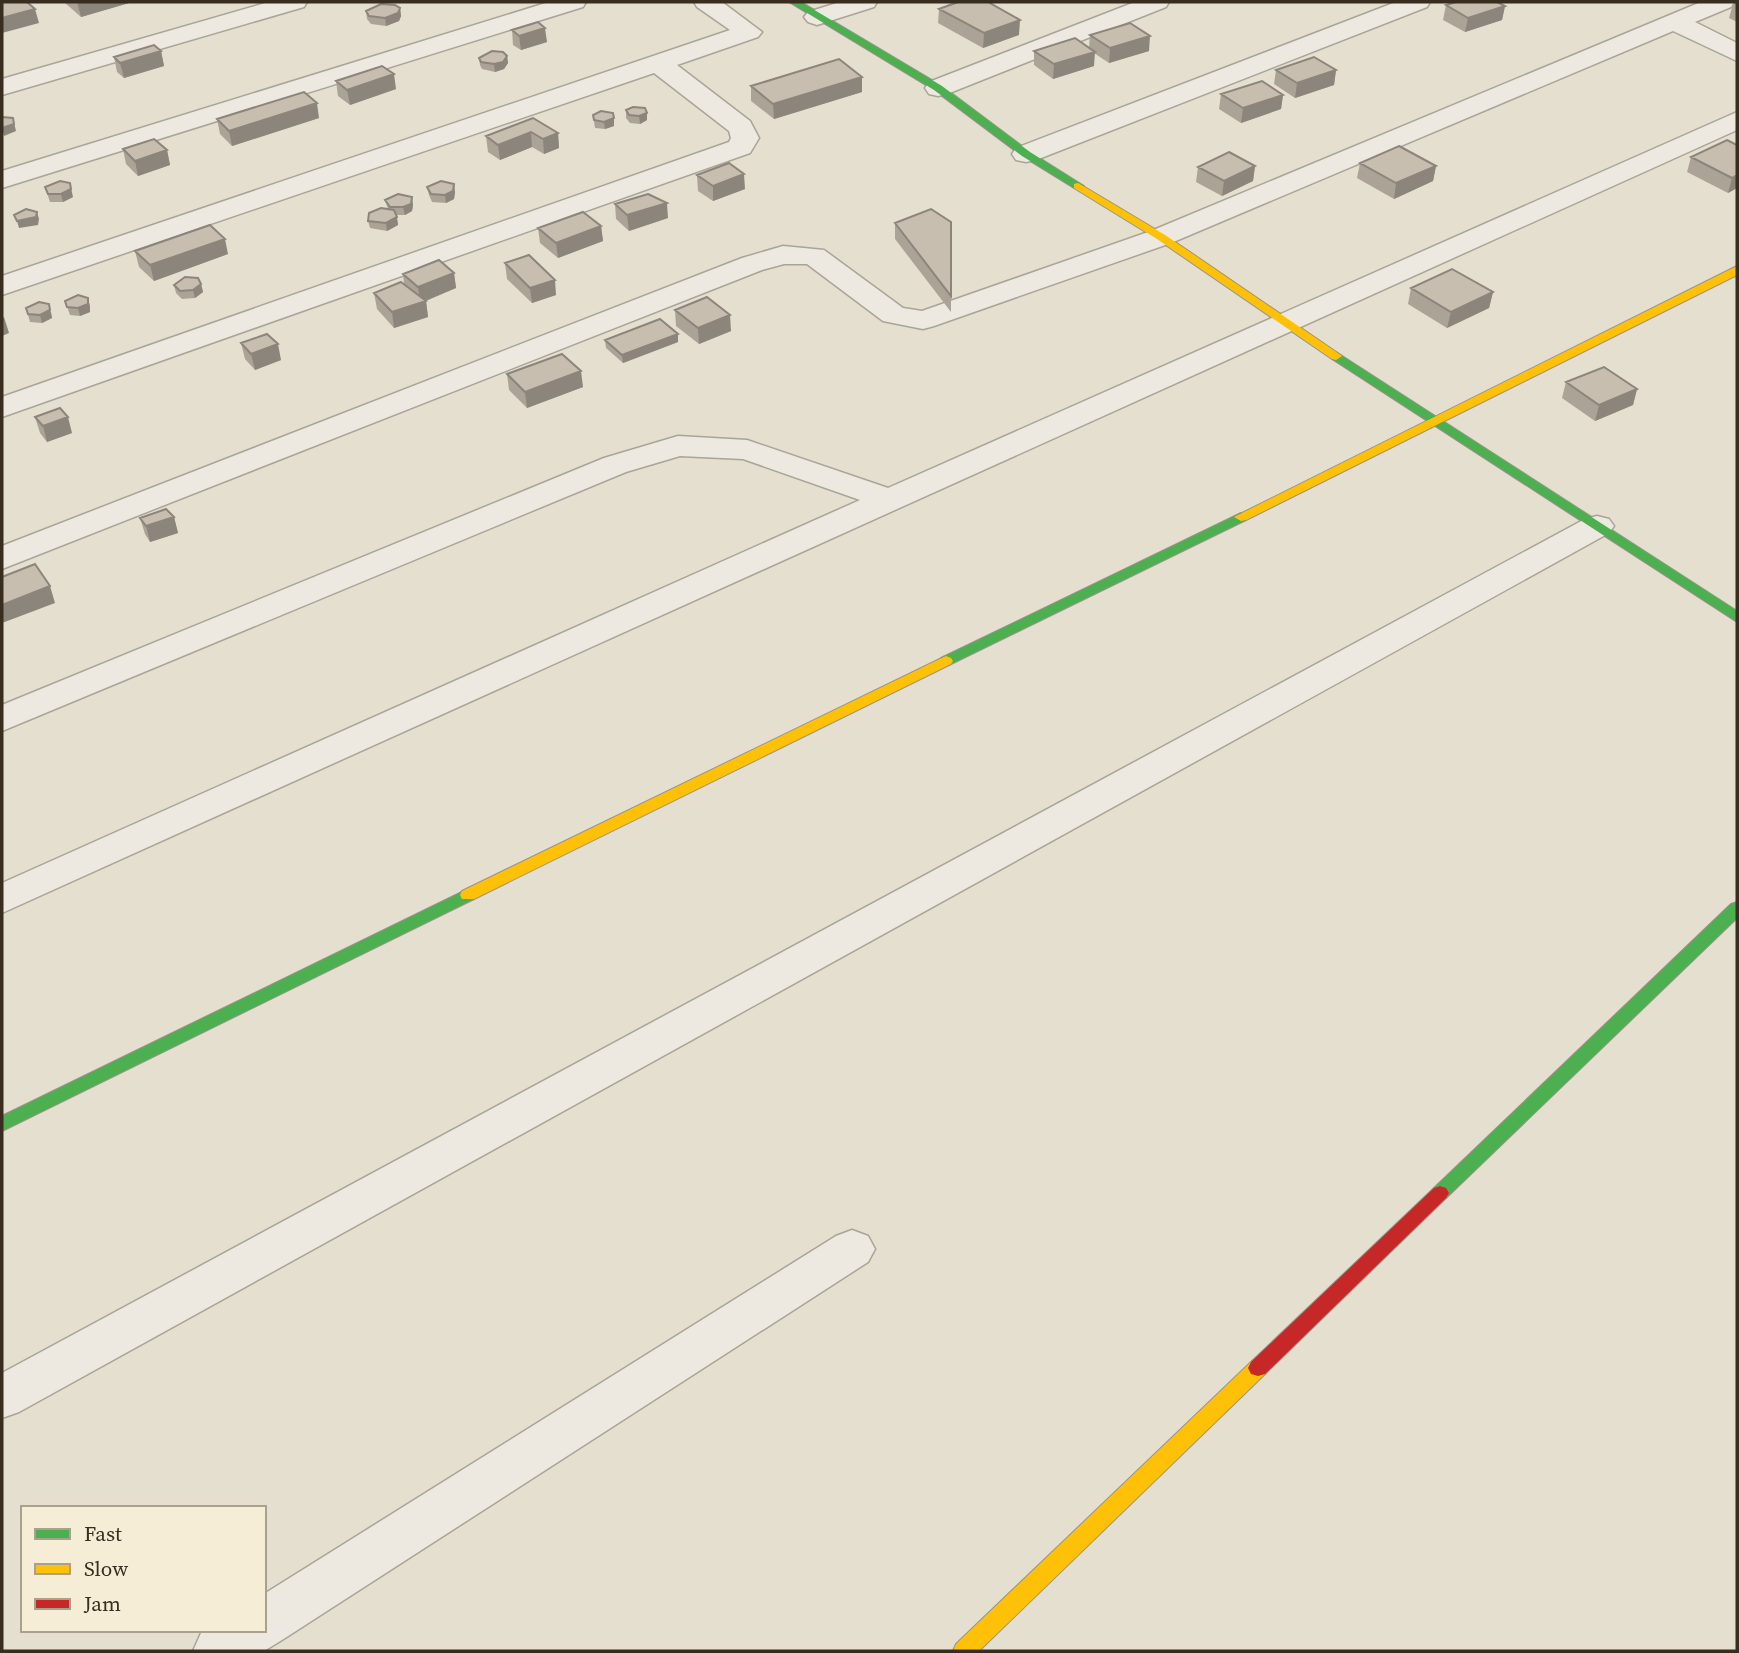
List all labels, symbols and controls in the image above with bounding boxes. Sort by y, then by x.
legend [21,1506,266,1632]
text: Fast [84,1519,122,1548]
text: Slow [84,1554,128,1583]
text: Jam [83,1589,121,1618]

